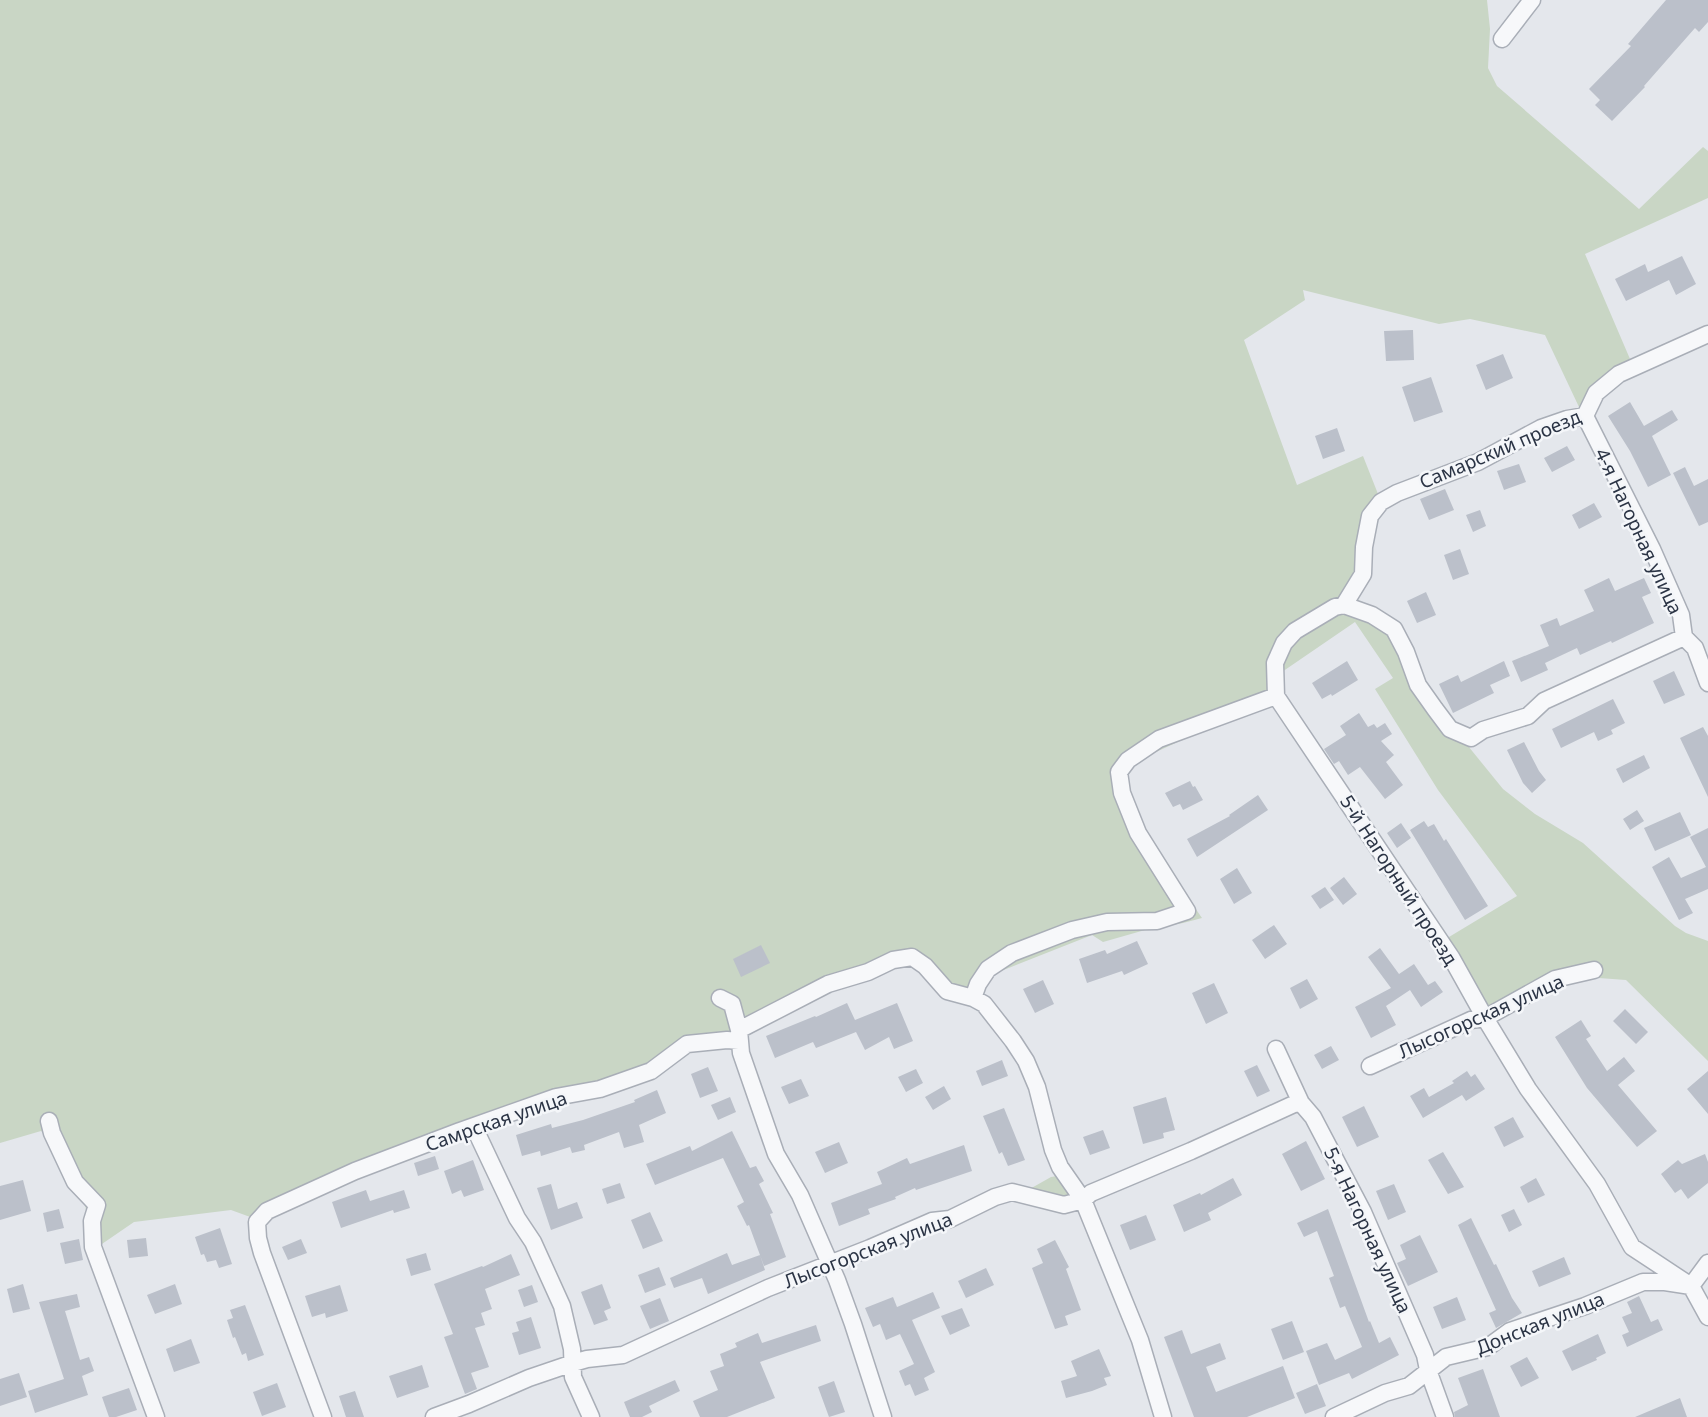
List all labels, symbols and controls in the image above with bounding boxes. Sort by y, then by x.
street label: Самарский проезд [1415,403,1585,495]
street label: 4-я Нагорная улица [1589,444,1689,618]
street label: 5-й Нагорный проезд [1334,790,1464,970]
street label: Лысогорская улица [1394,968,1568,1064]
street label: Самрская улица [422,1085,570,1157]
street label: 5-я Нагорная улица [1318,1143,1418,1317]
street label: Лысогорская улица [780,1206,956,1294]
street label: Донская улица [1472,1285,1608,1361]

